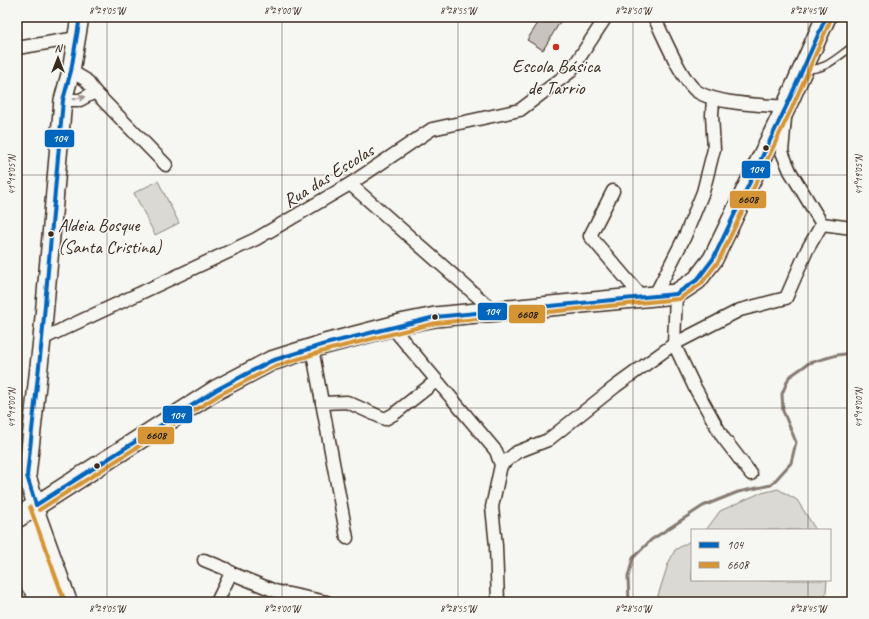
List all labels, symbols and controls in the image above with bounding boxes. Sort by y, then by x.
text: 8°29'05"W [89,4,127,17]
text: 8°29'00"W [264,4,302,17]
text: 8°28'55"W [440,4,478,17]
text: 8°28'50"W [615,4,653,17]
text: 8°28'45"W [790,4,828,17]
north arrow [38,38,78,78]
text: N [55,41,64,55]
marker: Escola Básica de Tarrio [551,42,561,52]
place label: Escola Básica de Tarrio [512,54,601,100]
one-way arrow [73,94,86,102]
line badge: 104 [44,129,75,148]
text: 104 [53,131,69,145]
street label: Rua das Escolas [279,138,380,213]
unlabelled marker [761,143,771,153]
text: 41°19'05"N [5,153,18,195]
text: 41°19'05"N [852,153,865,195]
line badge: 104 [741,160,771,179]
text: 104 [749,162,765,176]
line badge: 6608 [729,190,767,209]
text: 6608 [738,192,760,206]
place label: Aldeia Bosque (Santa Cristina) [58,214,162,258]
marker: Aldeia Bosque (Santa Cristina) [46,229,56,239]
line badge: 104 [477,302,508,321]
text: 104 [485,304,501,318]
line badge: 6608 [508,304,546,324]
text: 6608 [517,307,539,321]
unlabelled marker [430,312,440,322]
text: 41°19'00"N [5,386,18,428]
text: 41°19'00"N [852,386,865,428]
line badge: 104 [162,405,193,424]
text: 104 [170,408,186,422]
line badge: 6608 [137,426,175,445]
text: 6608 [146,428,168,442]
unlabelled marker [92,461,102,471]
legend [691,529,831,581]
text: 104 [727,537,745,553]
text: 6608 [727,557,750,573]
text: 8°29'05"W [89,602,127,615]
text: 8°29'00"W [264,602,302,615]
text: 8°28'55"W [440,602,478,615]
text: 8°28'50"W [615,602,653,615]
text: 8°28'45"W [790,602,828,615]

